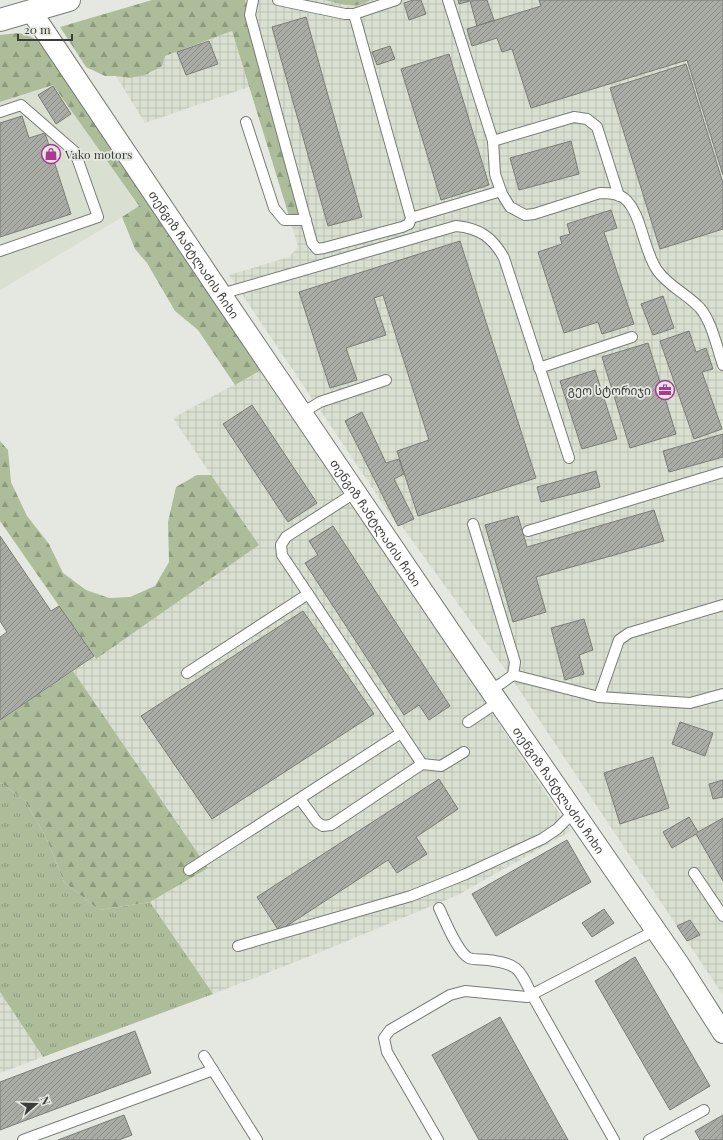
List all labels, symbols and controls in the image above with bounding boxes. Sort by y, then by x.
scale bar [18,16,72,42]
text: 20 m [24,21,51,37]
shop icon: Vako motors [40,143,62,165]
place label: Vako motors [64,146,132,162]
street label: თენგიზ ჩანტლაძის ჩიხი [146,187,243,321]
office icon: გეო სტორიჯი [654,379,676,401]
place label: გეო სტორიჯი [568,382,651,398]
street label: თენგიზ ჩანტლაძის ჩიხი [327,455,425,589]
street label: თენგიზ ჩანტლაძის ჩიხი [509,723,608,857]
north arrow [16,1084,56,1124]
text: N [37,1094,54,1107]

